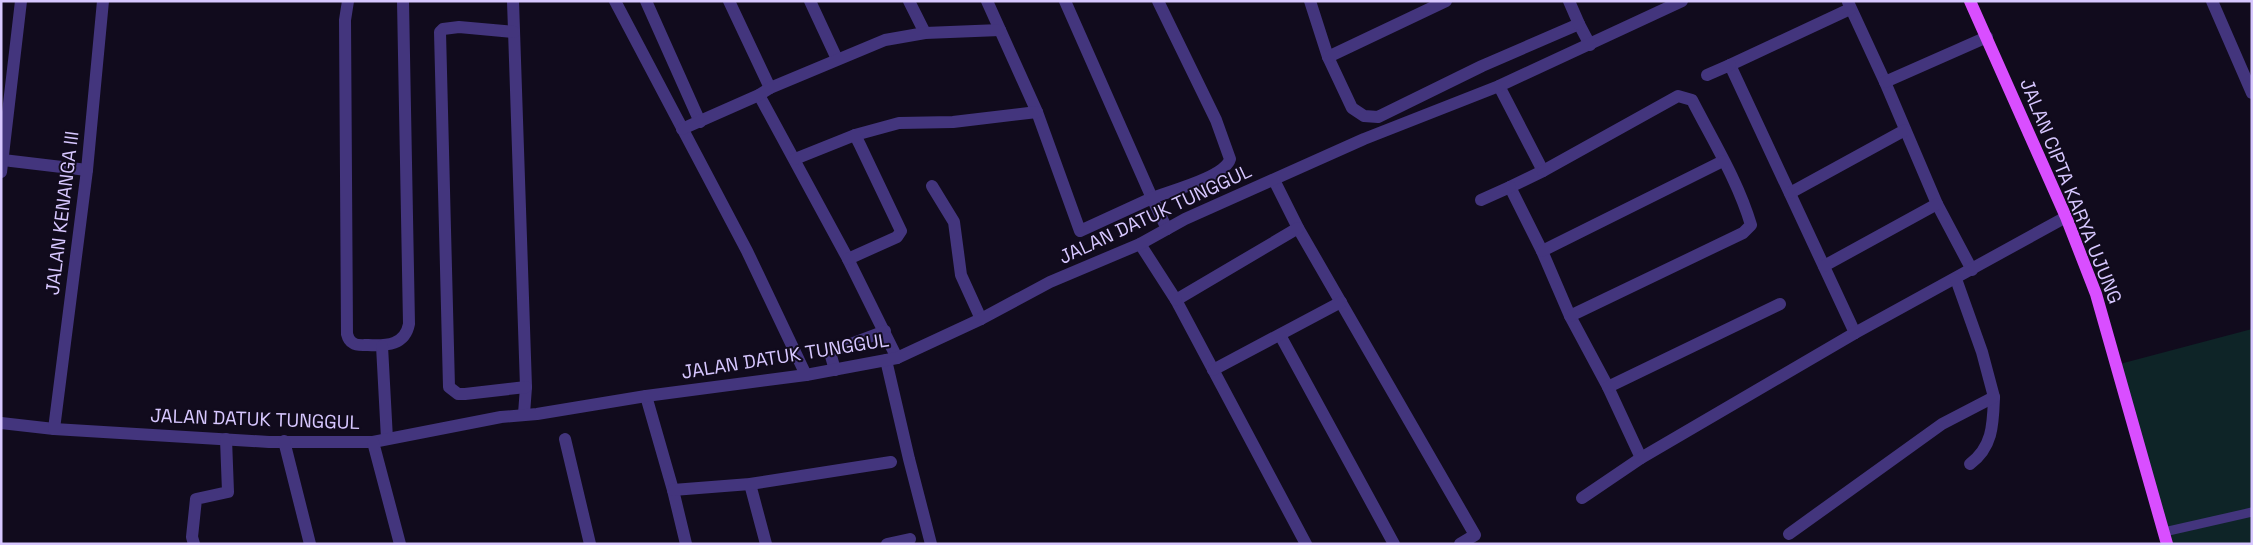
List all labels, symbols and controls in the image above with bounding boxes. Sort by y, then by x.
street label: JALAN CIPTA KARYA UJUNG [2014,75,2128,307]
street label: JALAN KENANGA III [40,130,84,296]
street label: JALAN DATUK TUNGGUL [1055,158,1255,270]
street label: JALAN DATUK TUNGGUL [679,327,891,385]
street label: JALAN DATUK TUNGGUL [150,403,360,435]

